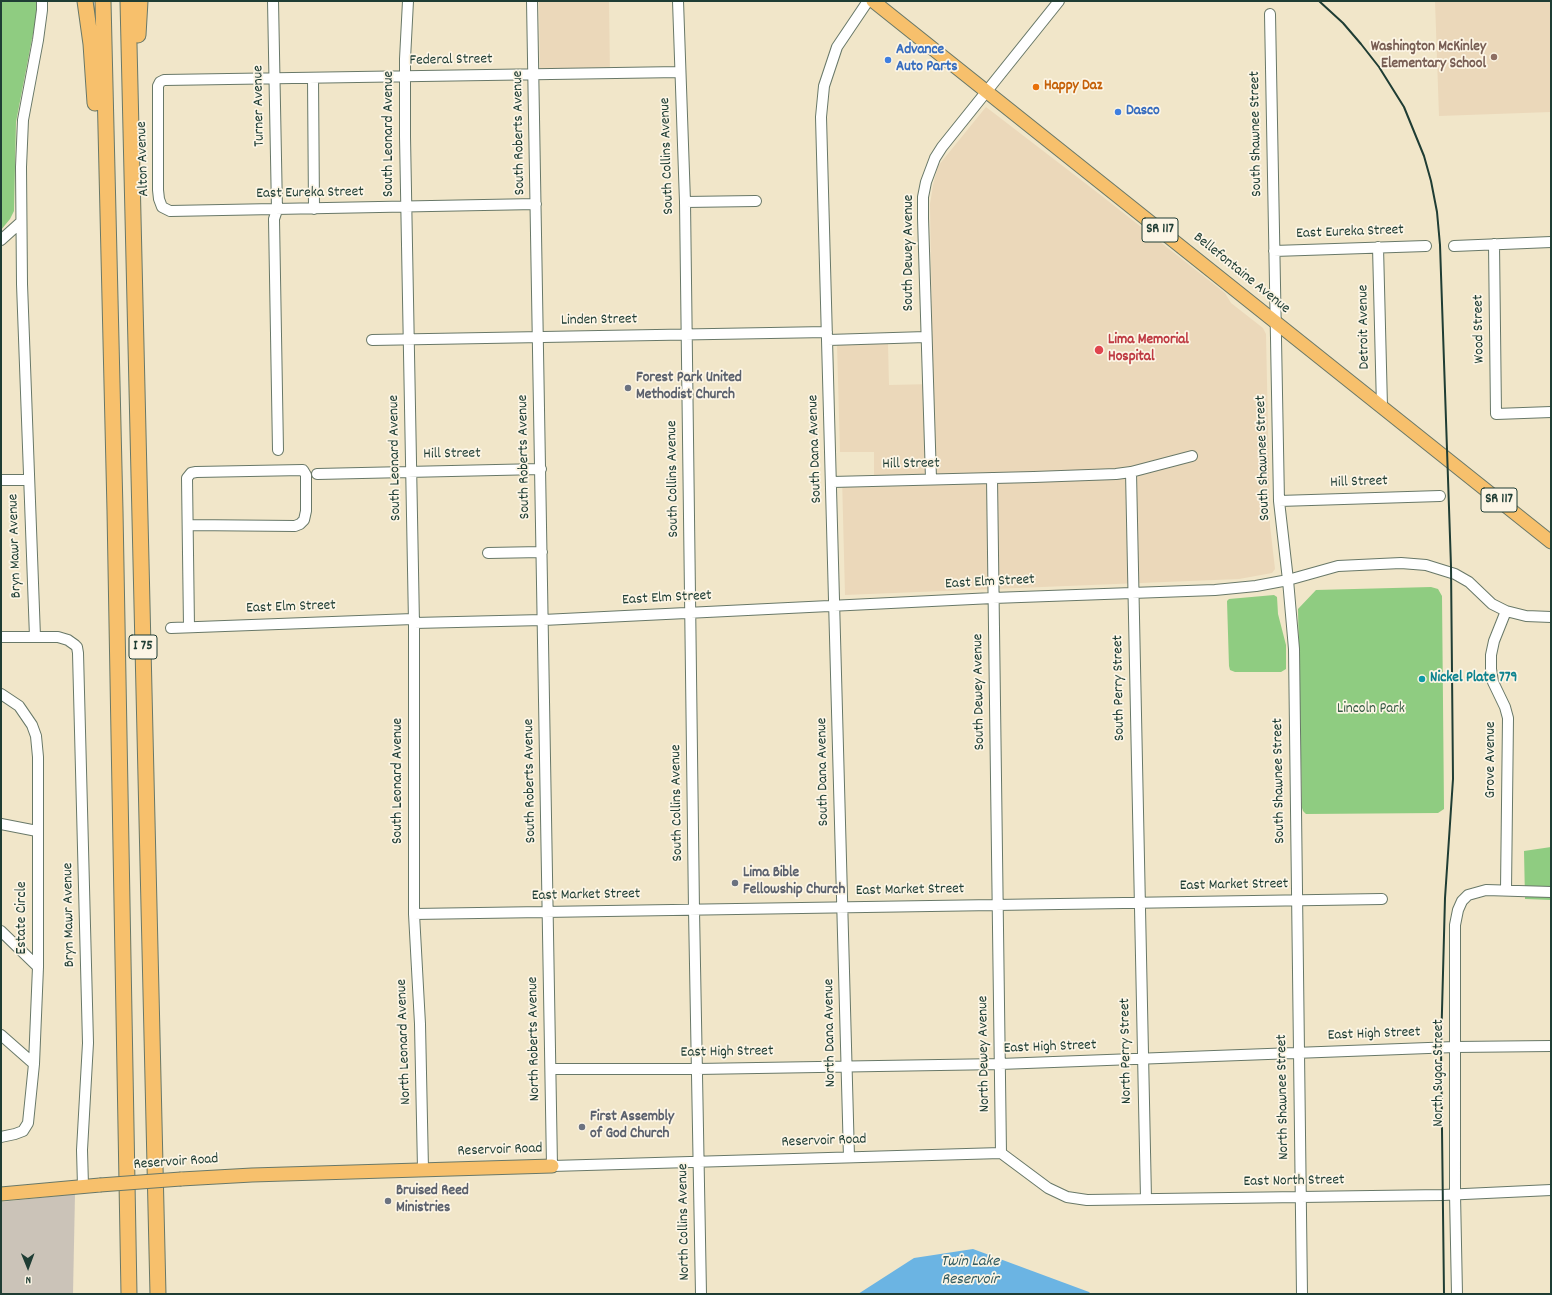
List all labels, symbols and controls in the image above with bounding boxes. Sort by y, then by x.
place label: Washington McKinley Elementary School [1371,39,1486,74]
place label: Advance Auto Parts [896,42,958,77]
street label: Federal Street [409,51,493,71]
marker: Washington McKinley Elementary School [1489,52,1499,62]
marker: Advance Auto Parts [883,55,893,65]
street label: Turner Avenue [250,65,270,147]
street label: South Leonard Avenue [381,71,399,197]
street label: South Roberts Avenue [510,71,530,195]
street label: South Shawnee Street [1247,71,1267,197]
place label: Happy Daz [1044,78,1103,96]
marker: Happy Daz [1031,82,1041,92]
street label: South Collins Avenue [657,97,679,215]
place label: Dasco [1126,103,1160,121]
marker: Dasco [1113,107,1123,117]
street label: Alton Avenue [134,121,154,197]
street label: East Eureka Street [256,184,364,204]
street label: South Dewey Avenue [901,195,919,311]
road number: SR 117 [1142,218,1178,242]
street label: East Eureka Street [1296,222,1404,244]
street label: Bellefontaine Avenue [1189,229,1293,319]
street label: Detroit Avenue [1355,284,1375,370]
street label: Wood Street [1470,294,1490,364]
street label: Linden Street [561,311,637,331]
place label: Lima Memorial Hospital [1108,332,1189,367]
marker: Lima Memorial Hospital [1093,344,1105,356]
place label: Forest Park United Methodist Church [636,370,742,405]
marker: Forest Park United Methodist Church [623,383,633,393]
street label: South Dana Avenue [805,394,827,504]
street label: South Leonard Avenue [386,395,406,521]
street label: South Roberts Avenue [515,395,535,519]
street label: South Shawnee Street [1253,395,1275,521]
street label: South Collins Avenue [664,420,684,538]
street label: Hill Street [423,446,481,464]
street label: Hill Street [882,456,940,474]
street label: Hill Street [1330,473,1388,493]
road number: SR 117 [1481,488,1517,512]
street label: Bryn Mawr Avenue [5,493,27,599]
street label: East Elm Street [945,572,1035,594]
street label: East Elm Street [622,588,712,610]
street label: East Elm Street [246,597,336,619]
street label: South Dewey Avenue [970,633,990,751]
road number: I 75 [129,635,157,659]
street label: South Perry Street [1110,635,1130,741]
place label: Nickel Plate 779 [1430,670,1517,688]
marker: Nickel Plate 779 [1417,674,1427,684]
park label: Lincoln Park [1337,701,1405,719]
street label: South Dana Avenue [814,717,834,827]
street label: South Leonard Avenue [390,718,408,844]
street label: South Shawnee Street [1270,718,1290,844]
street label: South Roberts Avenue [521,719,541,843]
street label: Grove Avenue [1483,721,1501,799]
street label: South Collins Avenue [668,744,688,862]
street label: Bryn Mawr Avenue [60,863,80,967]
place label: Lima Bible Fellowship Church [743,865,845,900]
street label: East Market Street [1180,876,1288,896]
marker: Lima Bible Fellowship Church [730,878,740,888]
street label: Estate Circle [14,881,32,955]
street label: East Market Street [856,881,964,901]
street label: East Market Street [532,886,640,906]
street label: North Roberts Avenue [525,977,545,1101]
street label: North Dana Avenue [821,978,841,1088]
street label: North Leonard Avenue [394,979,416,1105]
street label: North Dewey Avenue [975,996,995,1112]
street label: North Perry Street [1117,998,1137,1104]
street label: North Sugar Street [1431,1019,1449,1127]
street label: East High Street [1327,1024,1421,1046]
street label: North Shawnee Street [1274,1034,1294,1160]
street label: East High Street [1003,1037,1097,1059]
street label: East High Street [680,1043,774,1063]
place label: First Assembly of God Church [590,1109,674,1144]
marker: First Assembly of God Church [577,1122,587,1132]
street label: Reservoir Road [781,1132,867,1152]
street label: Reservoir Road [457,1141,543,1161]
street label: Reservoir Road [133,1151,219,1175]
street label: North Collins Avenue [675,1163,695,1281]
street label: East North Street [1243,1172,1345,1192]
place label: Bruised Reed Ministries [396,1183,469,1218]
marker: Bruised Reed Ministries [383,1196,393,1206]
north arrow [8,1247,48,1287]
water label: Twin Lake Reservoir [941,1253,999,1291]
text: N [25,1271,31,1287]

